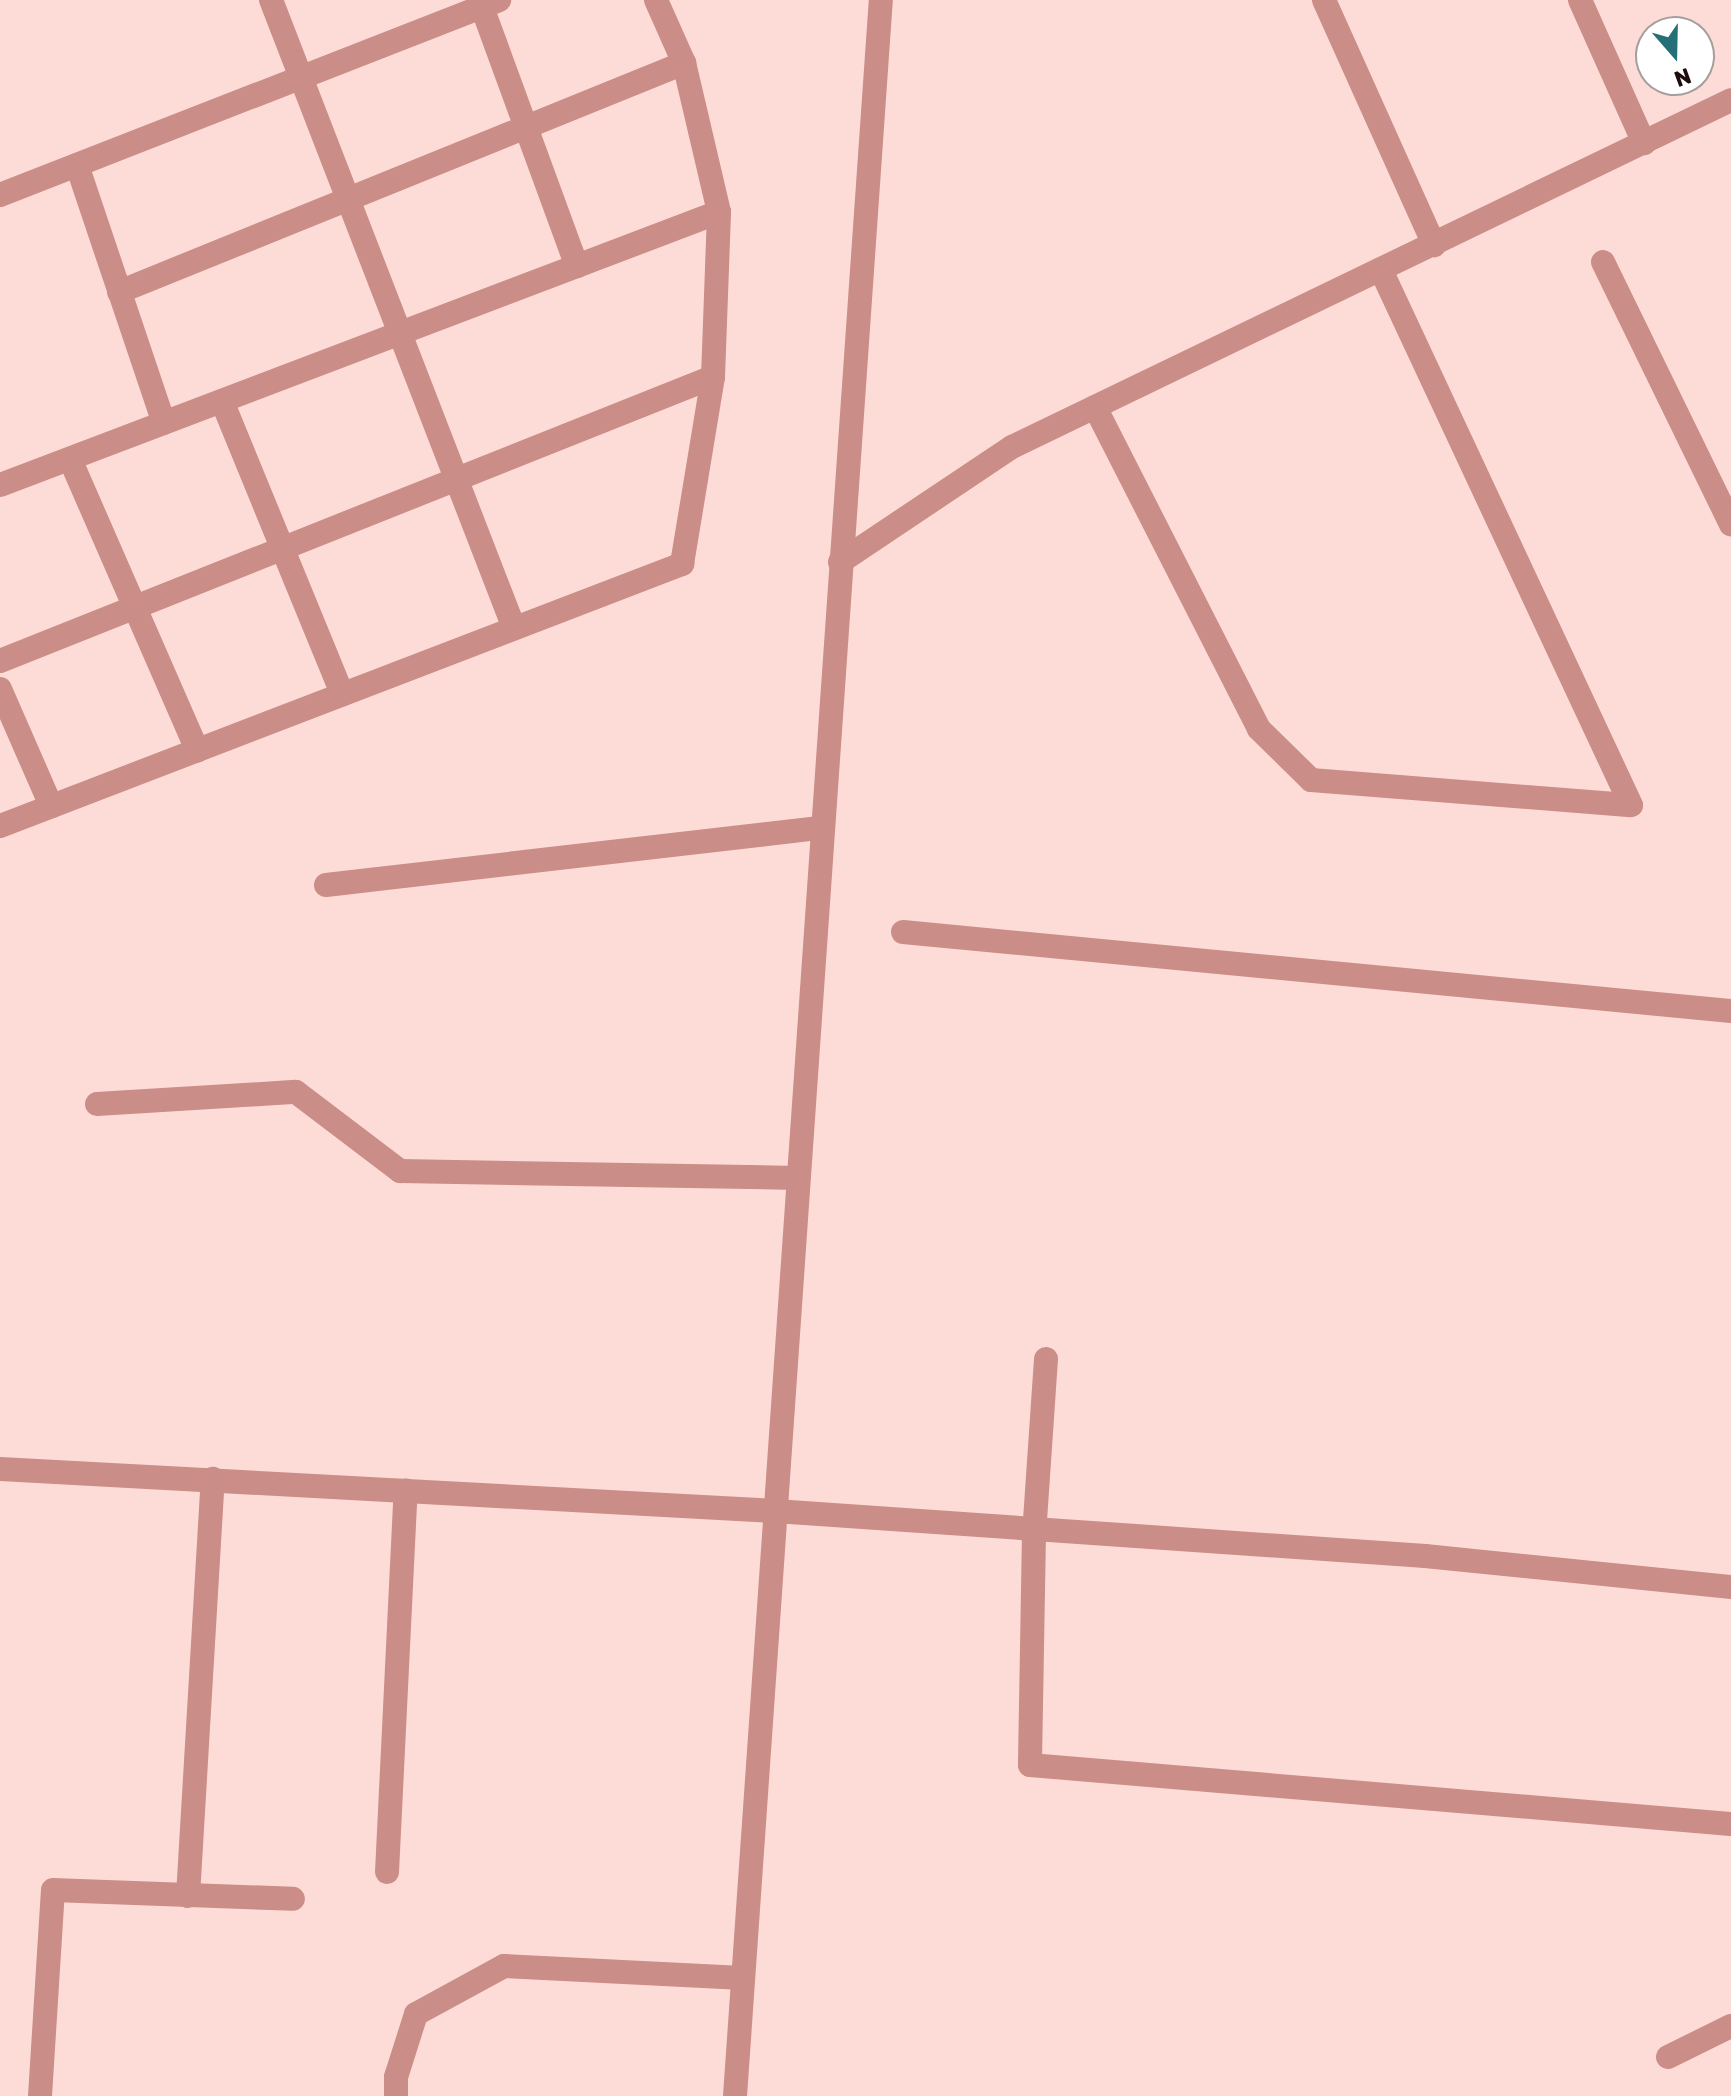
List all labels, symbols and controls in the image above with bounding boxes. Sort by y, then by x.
north arrow [1635,16,1715,96]
text: N [1671,62,1695,93]

